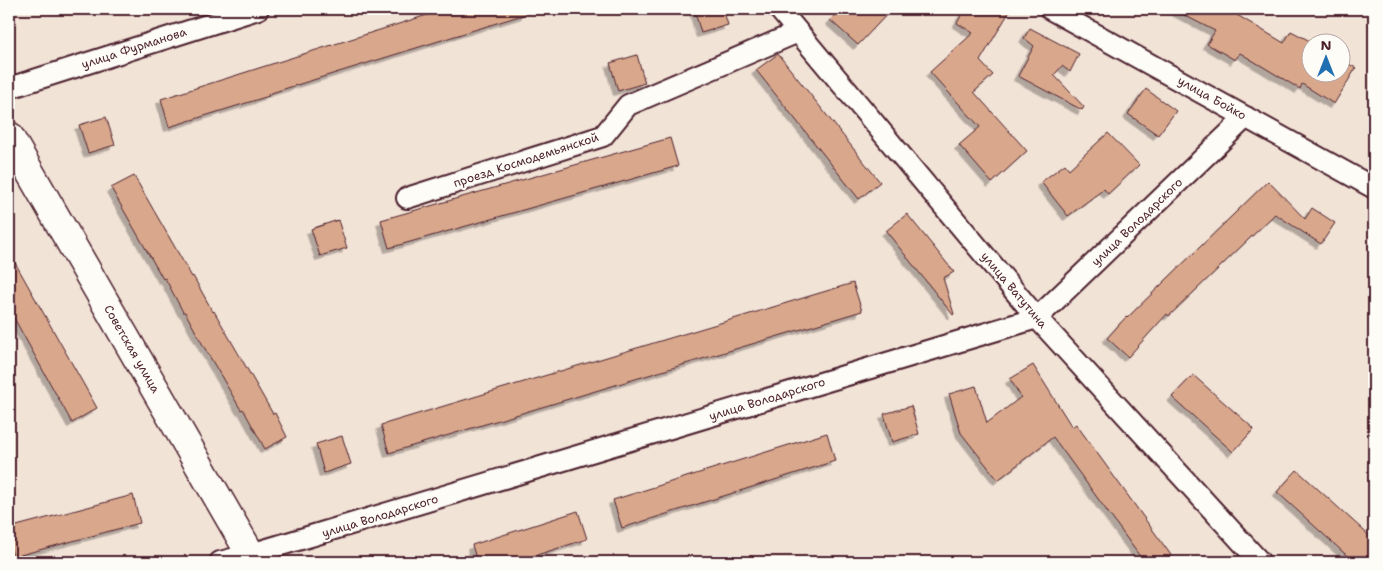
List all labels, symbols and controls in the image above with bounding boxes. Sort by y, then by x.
street label: улица Фурманова [79,23,189,73]
north arrow [1300,32,1350,82]
text: N [1320,36,1332,54]
street label: улица Бойко [1175,72,1249,124]
street label: проезд Космодемьянской [451,129,601,191]
street label: улица Володарского [1088,174,1186,270]
street label: улица Ватутина [977,248,1051,332]
street label: Советская улица [100,302,164,396]
street label: улица Володарского [707,374,827,424]
street label: улица Володарского [320,491,440,541]

